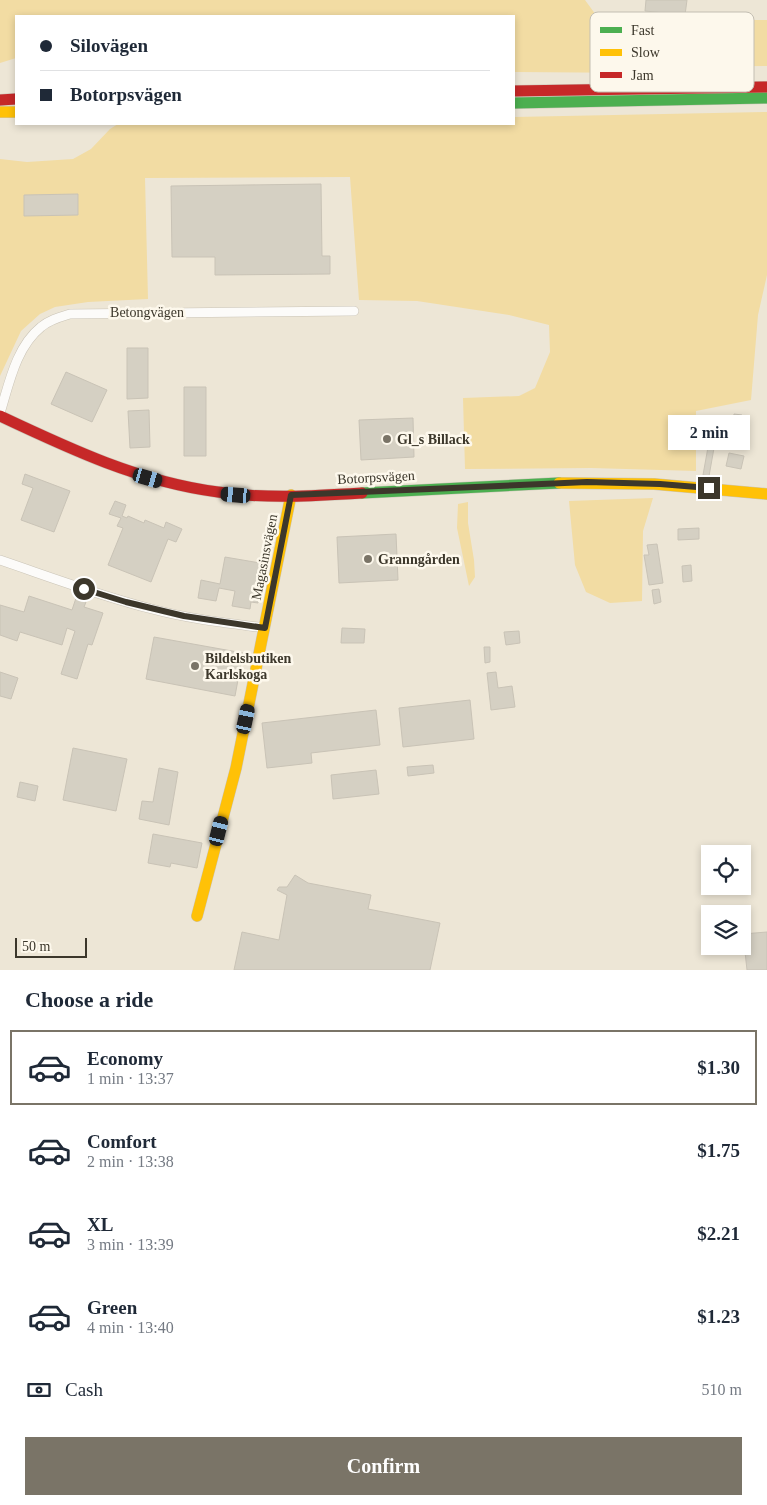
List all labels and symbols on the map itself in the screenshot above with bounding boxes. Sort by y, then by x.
legend [590,12,754,92]
text: Fast [631,23,654,38]
text: Slow [631,45,661,60]
text: Jam [631,68,654,83]
street label: Betongvägen [110,305,184,320]
callout: 2 min [668,416,750,450]
place label: Gl_s Billack [397,432,470,447]
marker: Gl_s Billack [381,433,393,445]
car [131,467,164,489]
street label: Botorpsvägen [337,468,415,487]
route end [698,477,720,499]
car [220,486,251,504]
street label: Magasinsvägen [249,513,280,601]
place label: Granngården [378,552,460,567]
marker: Granngården [362,553,374,565]
route start [73,578,95,600]
place label: Bildelsbutiken Karlskoga [205,651,292,682]
marker: Bildelsbutiken Karlskoga [189,660,201,672]
car [235,703,256,735]
car [208,815,229,847]
scale bar [15,935,88,958]

